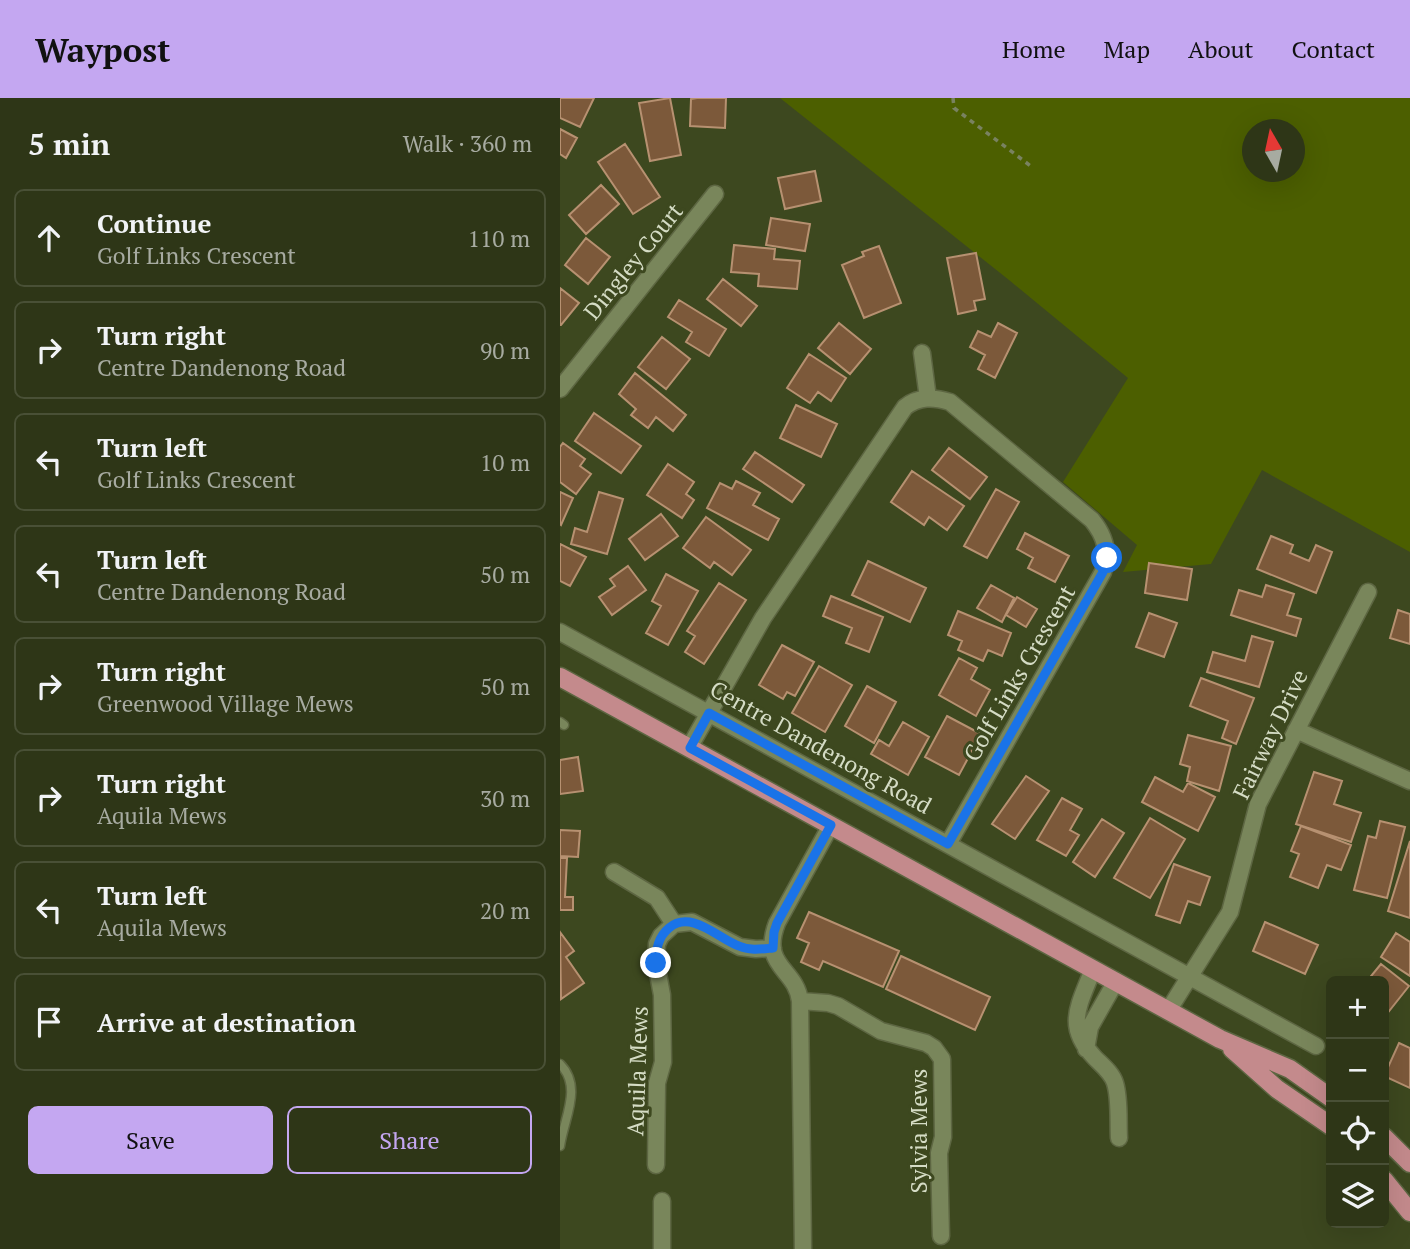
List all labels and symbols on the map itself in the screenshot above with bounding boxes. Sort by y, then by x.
north arrow [1242,119,1305,182]
street label: Dingley Court [576,196,690,326]
route start [1091,542,1122,573]
street label: Golf Links Crescent [956,579,1082,767]
street label: Fairway Drive [1225,664,1315,804]
street label: Centre Dandenong Road [705,673,938,821]
route end [640,947,671,978]
street label: Aquila Mews [619,1006,655,1136]
street label: Sylvia Mews [903,1069,934,1193]

